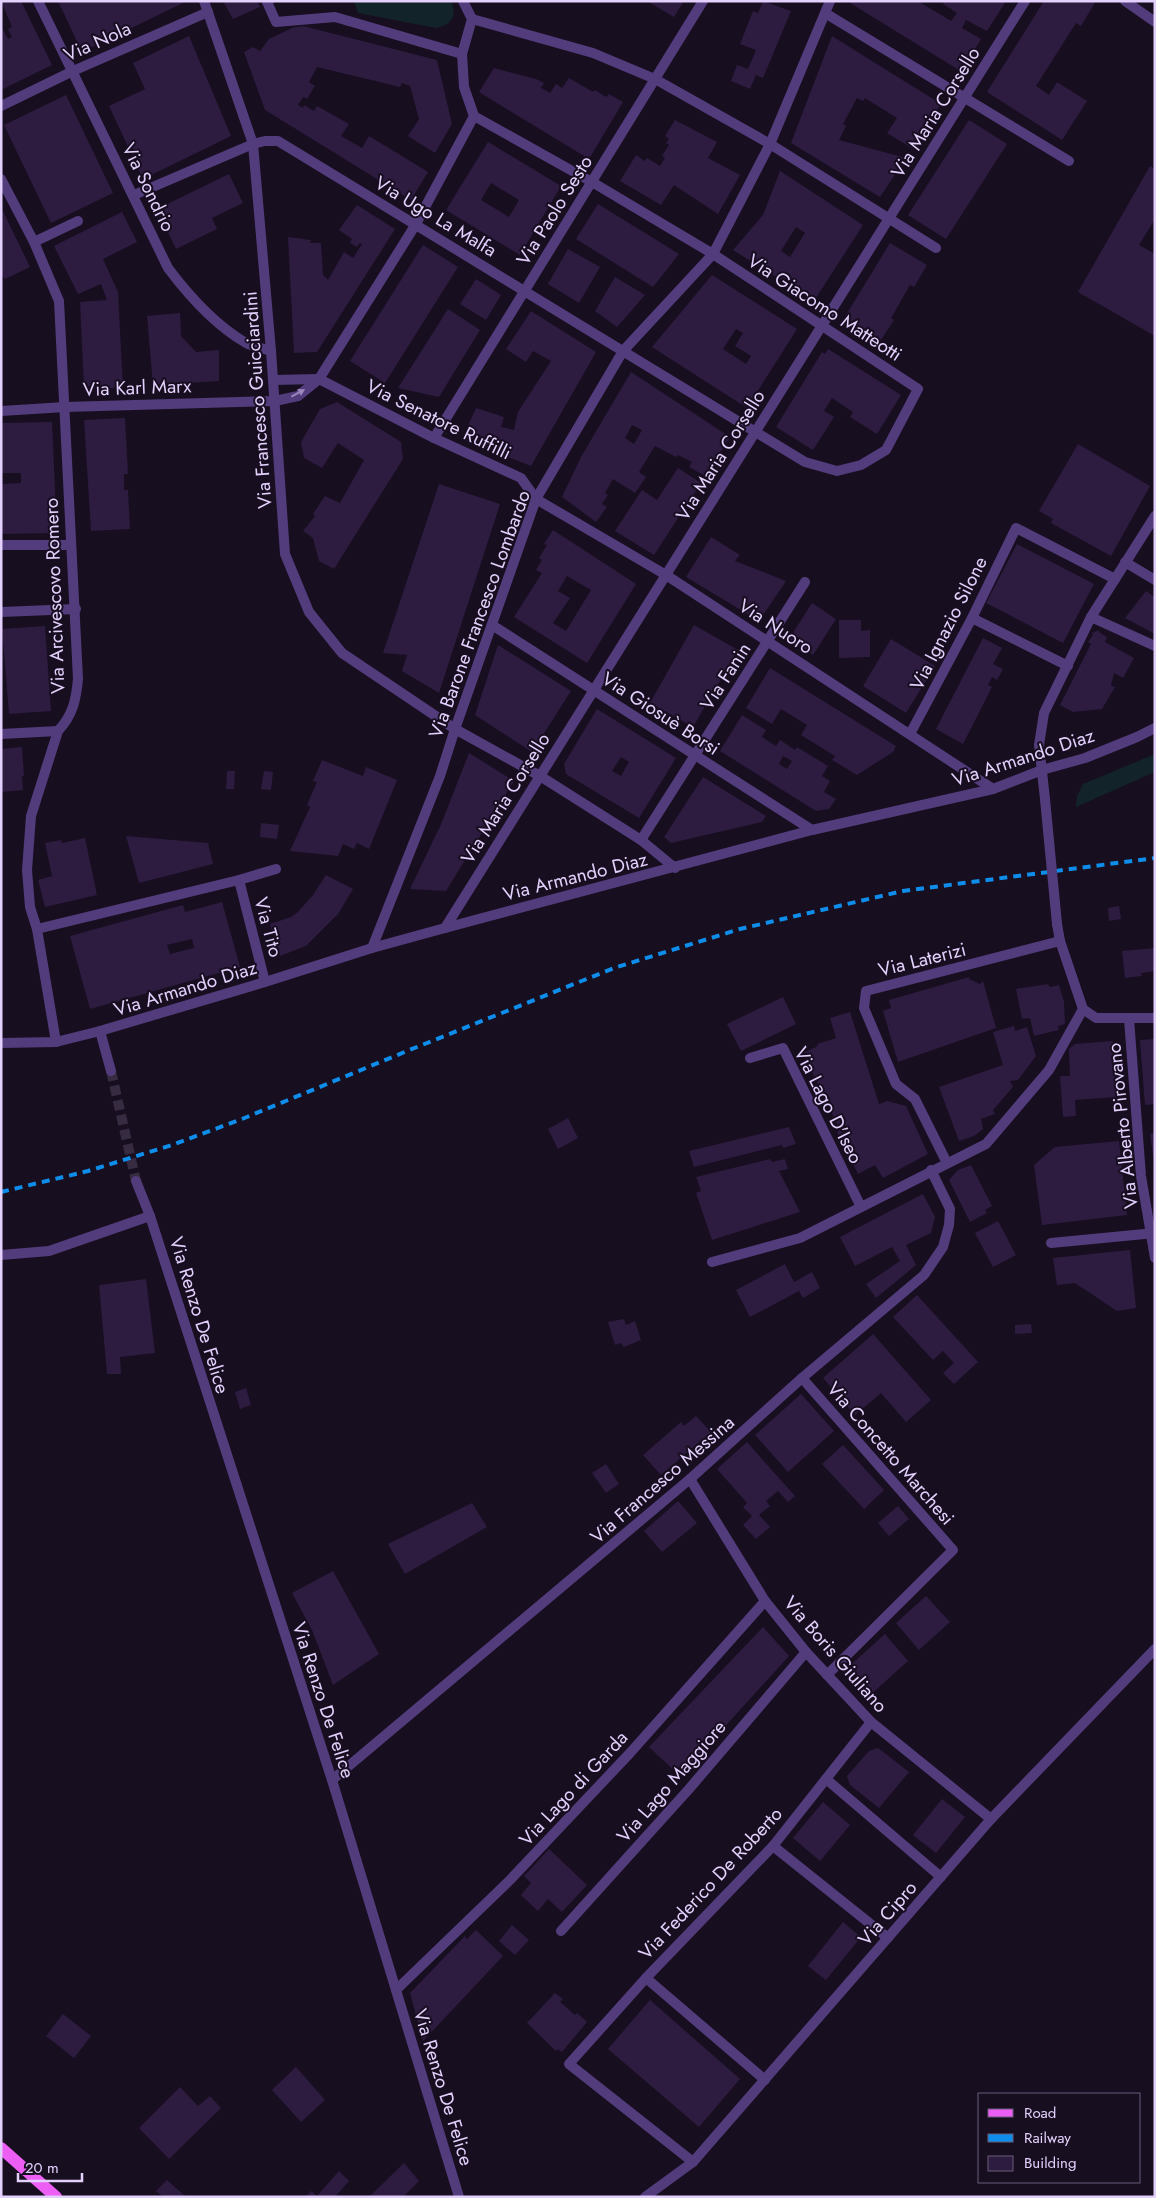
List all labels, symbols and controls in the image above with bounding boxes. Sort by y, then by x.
street label: Via Nola [59,15,135,68]
street label: Via Maria Corsello [884,42,987,183]
street label: Via Sondrio [115,138,182,236]
street label: Via Paolo Sesto [510,150,599,270]
street label: Via Ugo La Malfa [370,169,502,264]
street label: Via Giacomo Matteotti [742,247,907,368]
street label: Via Francesco Guicciardini [236,290,279,510]
street label: Via Karl Marx [82,372,192,403]
street label: Via Senatore Ruffilli [362,373,516,466]
street label: Via Maria Corsello [669,385,772,526]
one-way arrow [291,389,306,397]
street label: Via Barone Francesco Lombardo [422,486,537,742]
street label: Via Arcivescovo Romero [38,497,71,694]
street label: Via Ignazio Silone [903,552,994,695]
street label: Via Nuoro [733,592,818,661]
street label: Via Fanin [694,637,757,715]
street label: Via Giosuè Borsi [597,665,725,762]
street label: Via Armando Diaz [949,722,1098,793]
street label: Via Maria Corsello [454,728,557,869]
street label: Via Armando Diaz [500,845,650,907]
street label: Via Tito [248,894,289,960]
street label: Via Laterizi [875,936,969,983]
street label: Via Armando Diaz [110,954,260,1023]
street label: Via Lago D'Iseo [788,1042,870,1168]
street label: Via Alberto Pirovano [1100,1042,1145,1210]
street label: Via Renzo De Felice [163,1233,236,1397]
street label: Via Concetto Marchesi [821,1376,960,1531]
street label: Via Francesco Messina [584,1409,740,1550]
street label: Via Boris Giuliano [777,1590,894,1718]
street label: Via Renzo De Felice [286,1619,362,1782]
street label: Via Lago Maggiore [611,1714,732,1848]
street label: Via Lago di Garda [513,1725,634,1852]
street label: Via Federico De Roberto [632,1801,788,1966]
street label: Via Cipro [852,1875,923,1952]
street label: Via Renzo De Felice [407,2005,480,2169]
legend [978,2093,1141,2183]
text: Road [1024,2102,1056,2124]
text: Railway [1024,2127,1071,2149]
scale bar [18,2150,81,2182]
text: Building [1024,2152,1076,2174]
text: 20 m [25,2157,59,2179]

